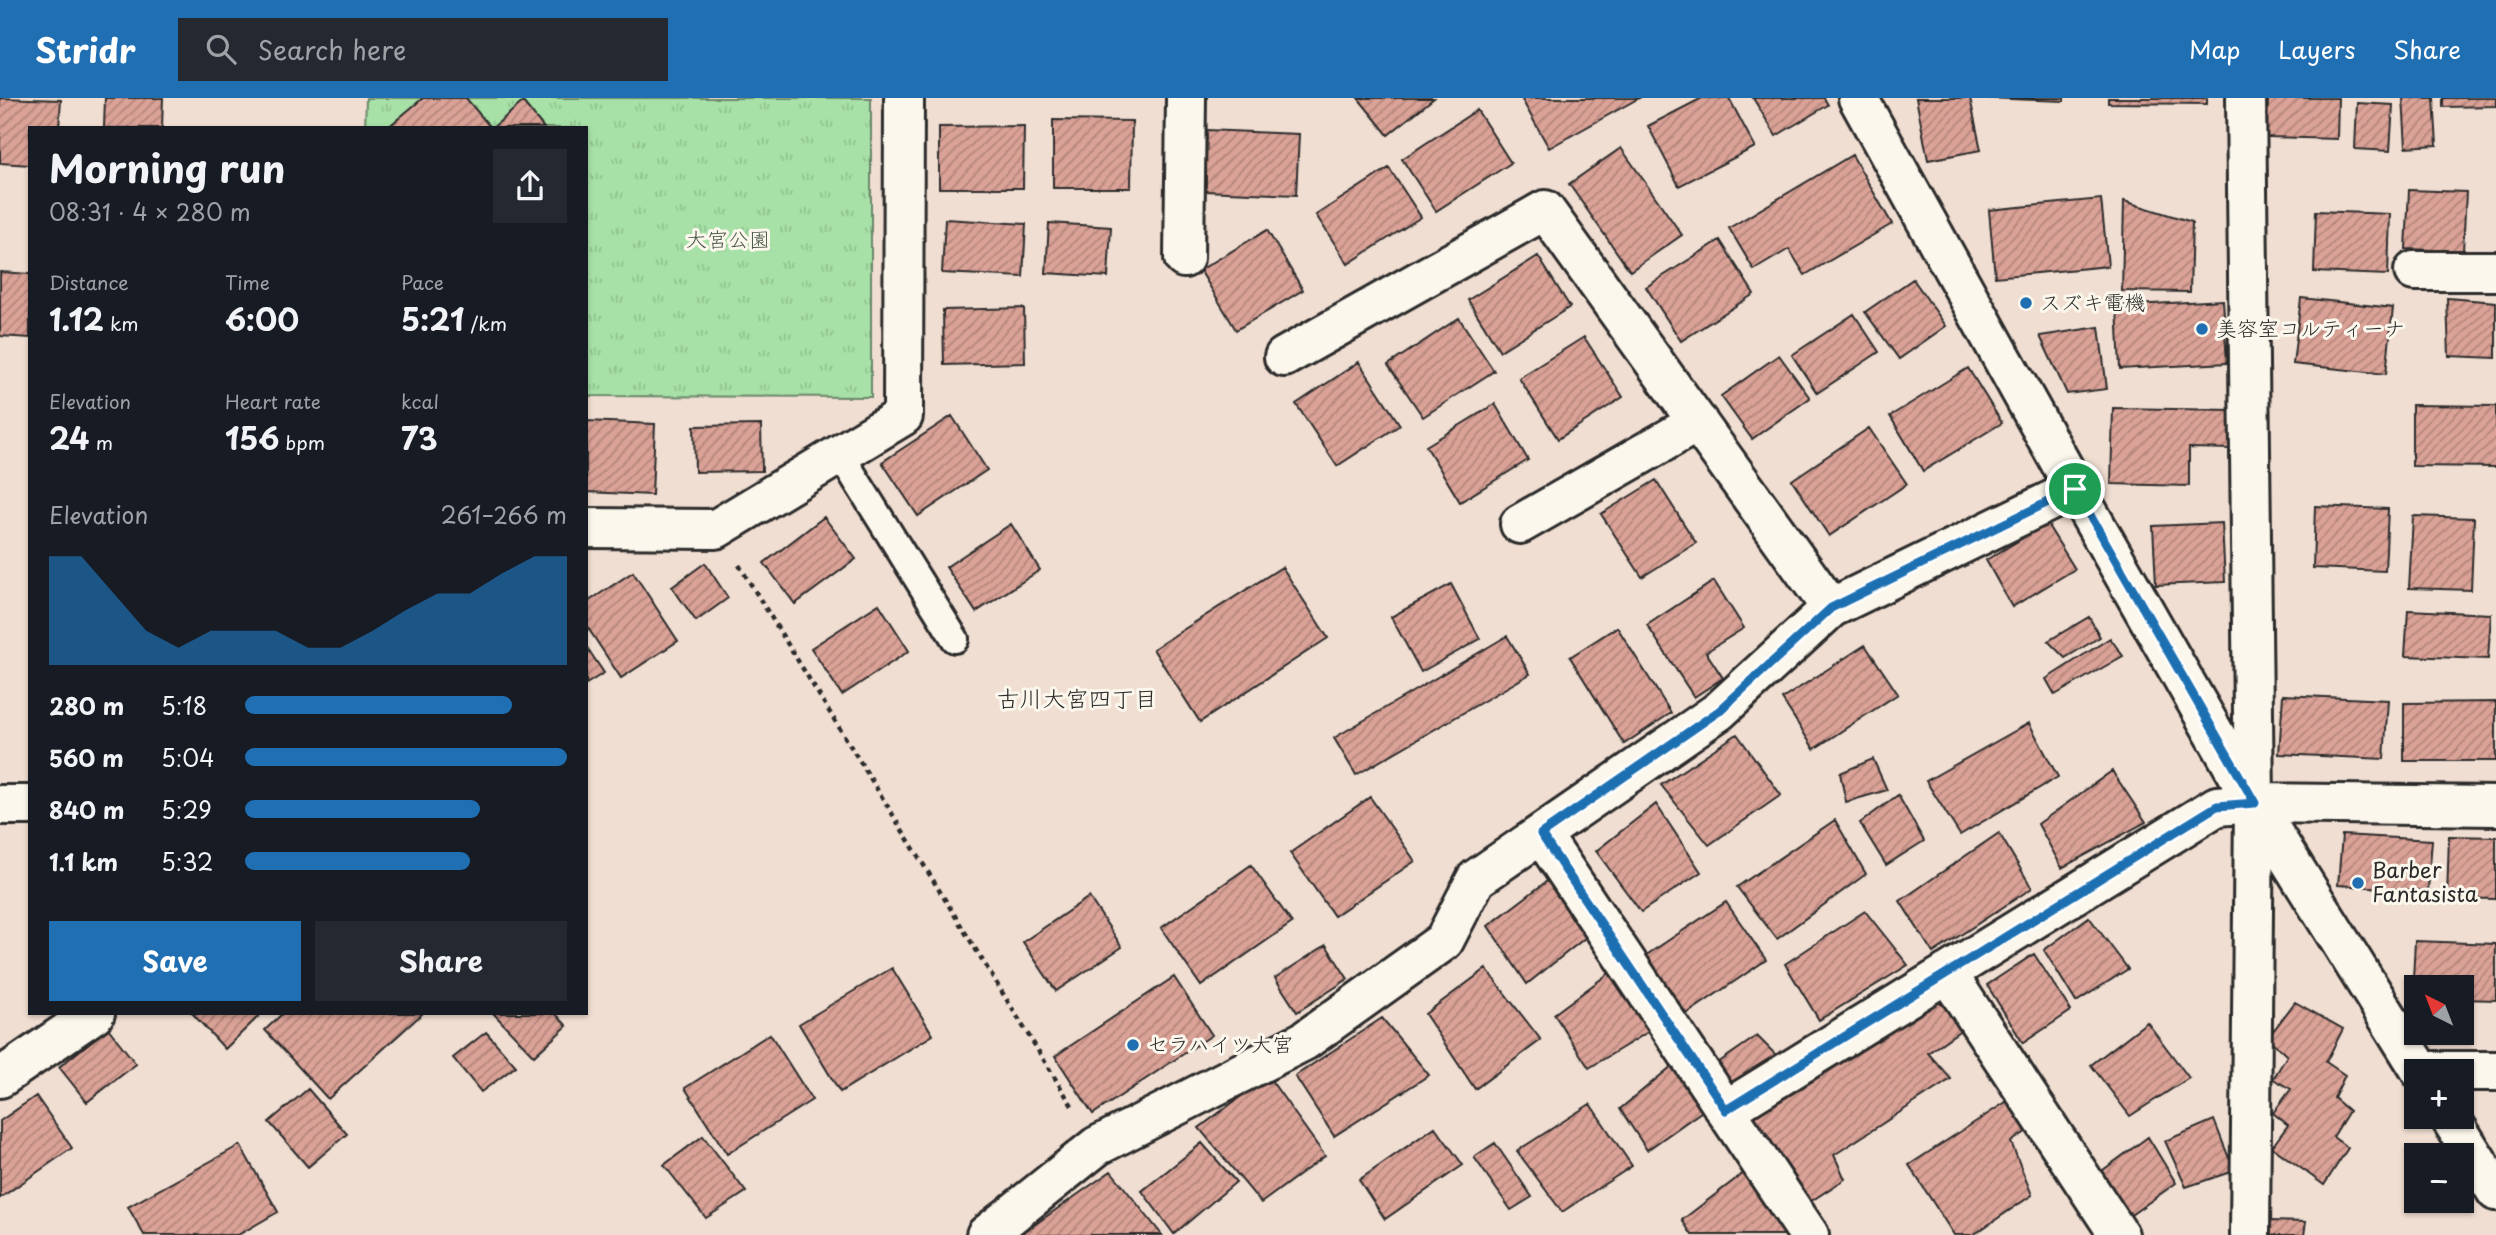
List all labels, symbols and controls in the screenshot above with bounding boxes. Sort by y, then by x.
search box [178,18,668,81]
text: Stridr [35,24,136,74]
icon: search [202,30,240,68]
text: Search here [258,30,406,69]
text: Map [2189,31,2240,67]
text: Layers [2278,31,2355,67]
text: Share [2393,31,2461,67]
text: Morning run [49,139,285,196]
button: share [493,149,567,223]
text: 08:31 · 4 × 280 m [49,194,251,229]
park label: 大宮公園 [686,222,770,254]
text: Distance [49,268,129,296]
text: Time [225,268,270,296]
text: Pace [401,268,444,296]
place label: スズキ電機 [2040,285,2146,317]
marker: スズキ電機 [2018,295,2034,311]
text: 1.12 [49,296,104,341]
text: 6:00 [225,296,299,341]
text: 5:21 [401,296,464,341]
text: km [104,309,139,337]
text: /km [464,309,507,337]
place label: 美容室コルティーナ [2216,311,2405,343]
marker: 美容室コルティーナ [2194,321,2210,337]
text: Elevation [49,387,131,415]
text: Heart rate [225,387,321,415]
text: kcal [401,387,439,415]
text: 24 [49,415,89,460]
text: 156 [225,415,279,460]
text: 73 [401,415,438,460]
text: m [89,428,113,456]
text: bpm [279,428,325,456]
pin [2045,459,2105,519]
icon: arrive [2056,470,2094,508]
text: Elevation [49,497,148,532]
text: 261–266 m [441,497,567,532]
district label: 古川大宮四丁目 [997,680,1158,715]
text: 280 m [49,688,124,723]
text: 5:18 [161,688,207,723]
text: 560 m [49,740,124,775]
text: 5:04 [161,740,214,775]
text: 840 m [49,792,125,827]
text: 5:29 [161,792,212,827]
text: 1.1 km [49,844,118,879]
text: 5:32 [161,844,213,879]
place label: Barber Fantasista [2372,853,2478,909]
marker: Barber Fantasista [2350,875,2366,891]
button: Save [49,921,301,1001]
button: Share [315,921,567,1001]
north arrow [2404,975,2474,1045]
map controls [2404,975,2474,1213]
place label: セラハイツ大宮 [1147,1027,1293,1059]
marker: セラハイツ大宮 [1125,1037,1141,1053]
button: + [2404,1059,2474,1129]
button: − [2404,1143,2474,1213]

